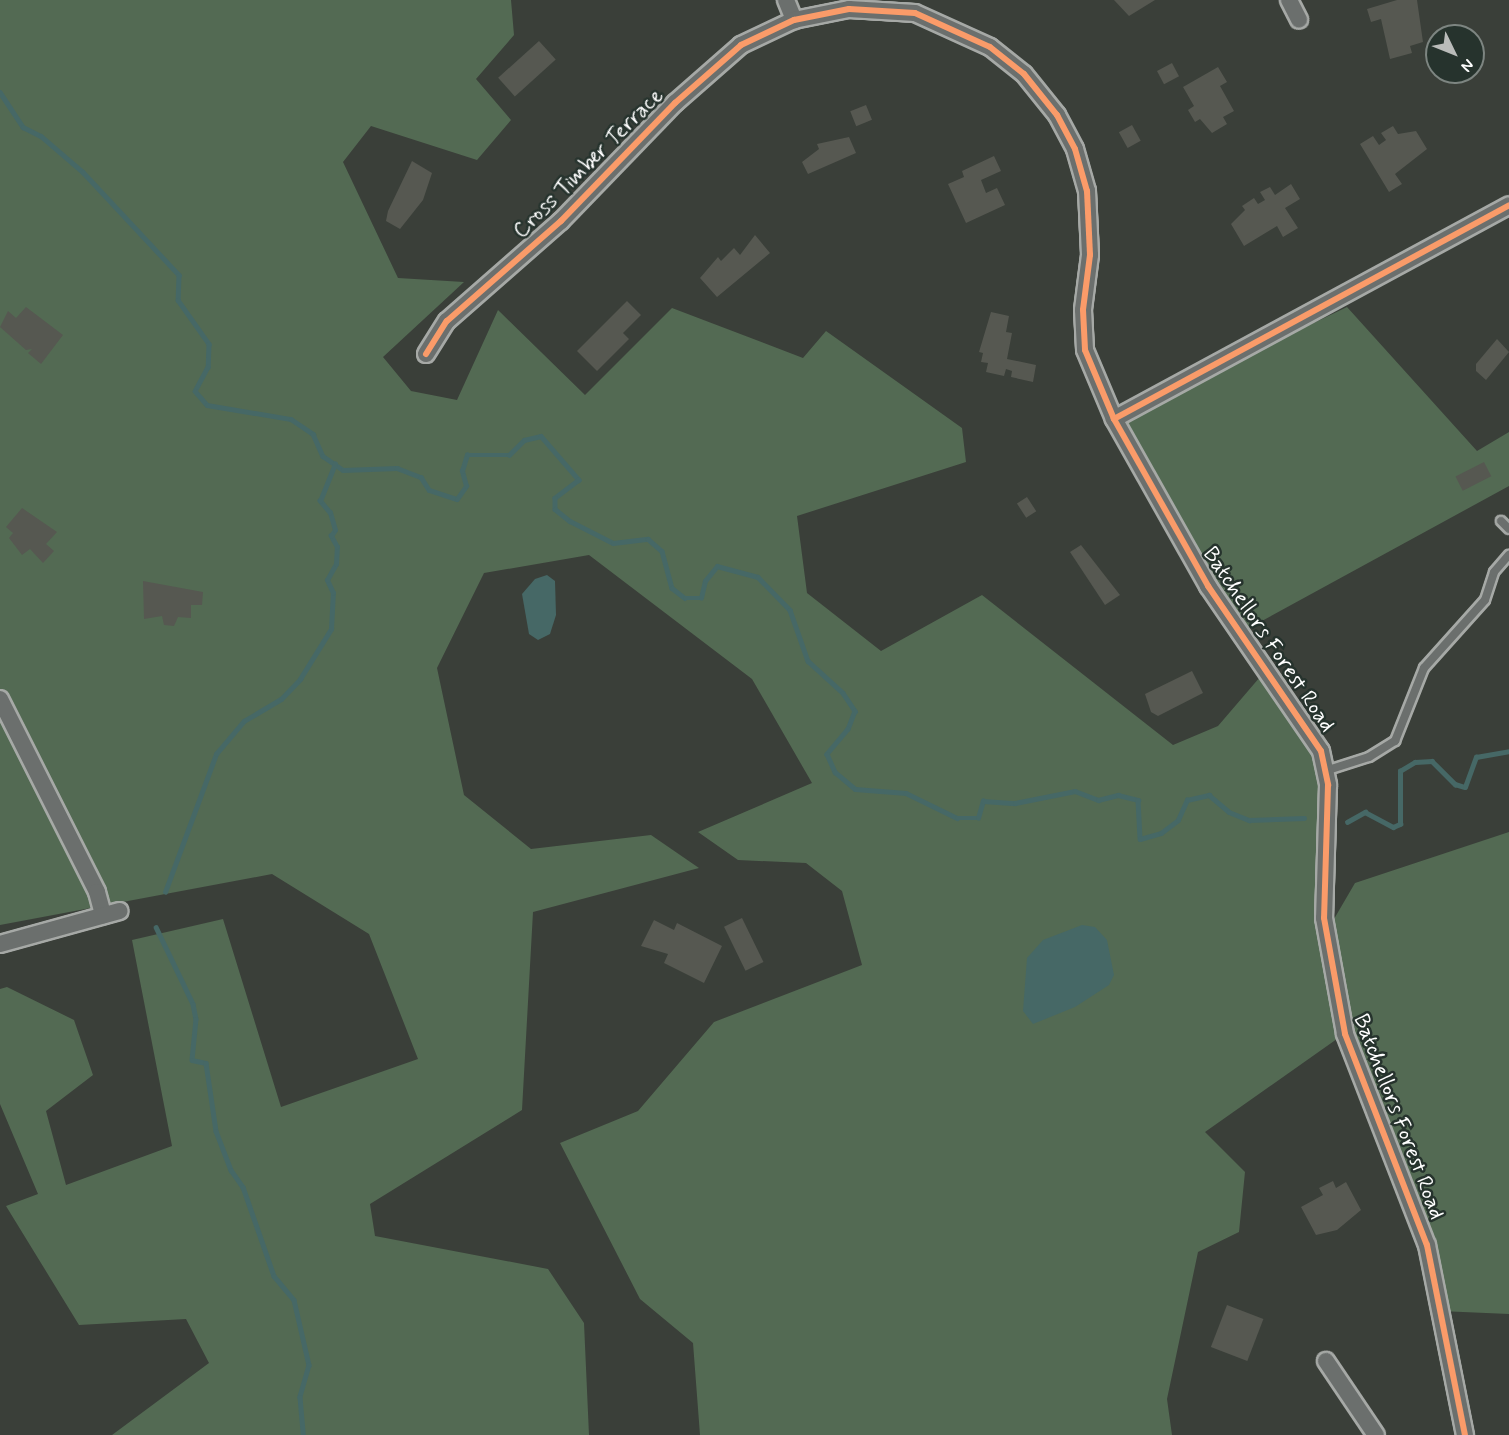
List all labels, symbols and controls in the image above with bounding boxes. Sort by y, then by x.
north arrow [1425,24,1485,84]
text: N [1456,54,1478,76]
street label: Cross Timber Terrace [509,84,669,244]
street label: Batchellors Forest Road [1197,543,1339,737]
street label: Batchellors Forest Road [1347,1011,1449,1223]

